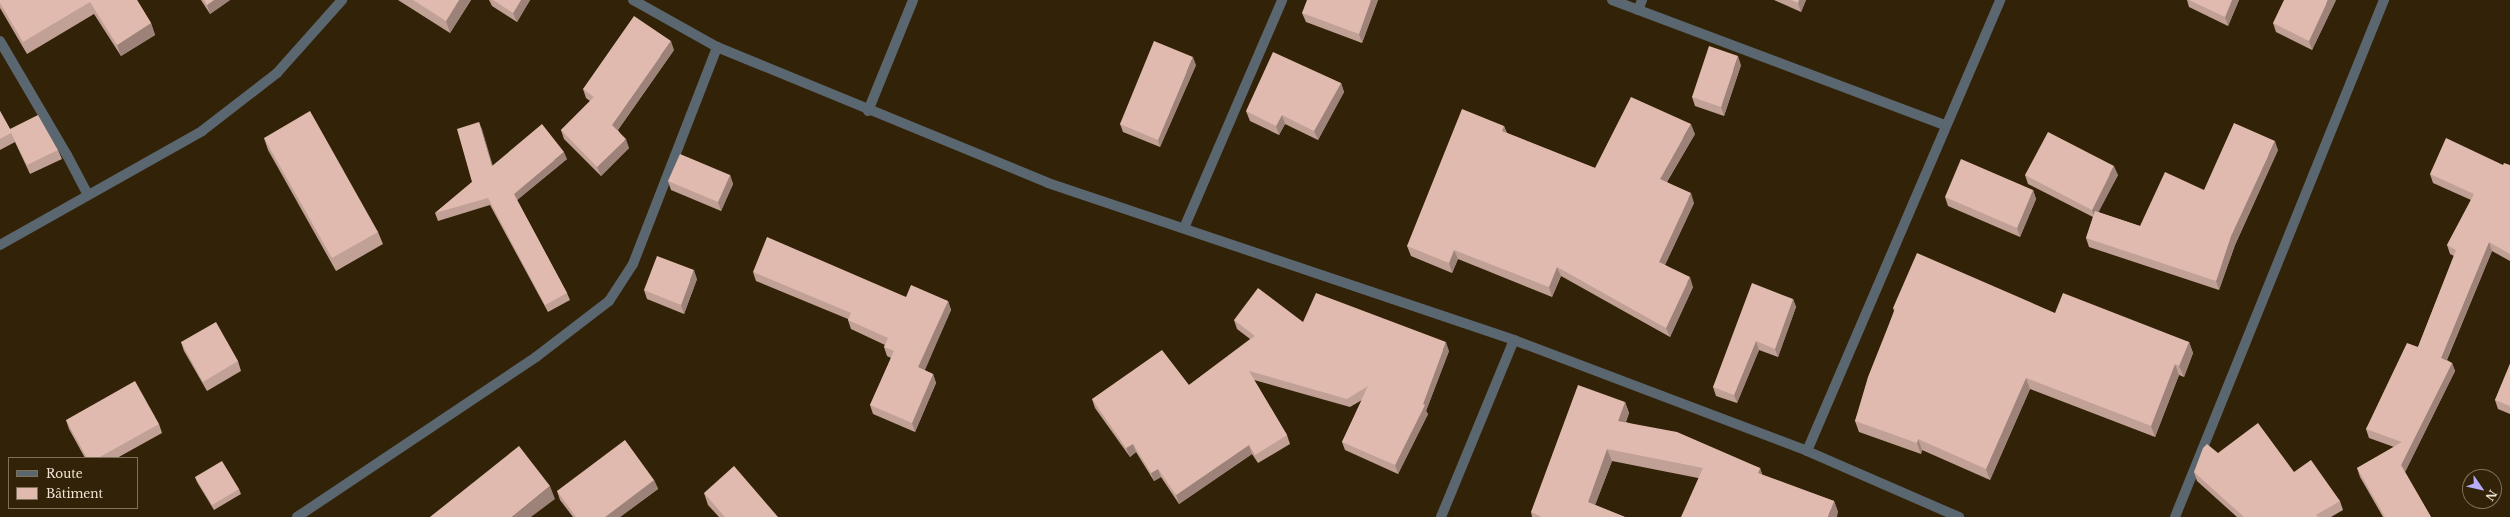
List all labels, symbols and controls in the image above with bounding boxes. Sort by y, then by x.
legend [8,457,138,509]
text: Route [46,466,83,481]
north arrow [2462,469,2502,509]
text: Bâtiment [46,486,103,501]
text: N [2482,487,2500,503]

